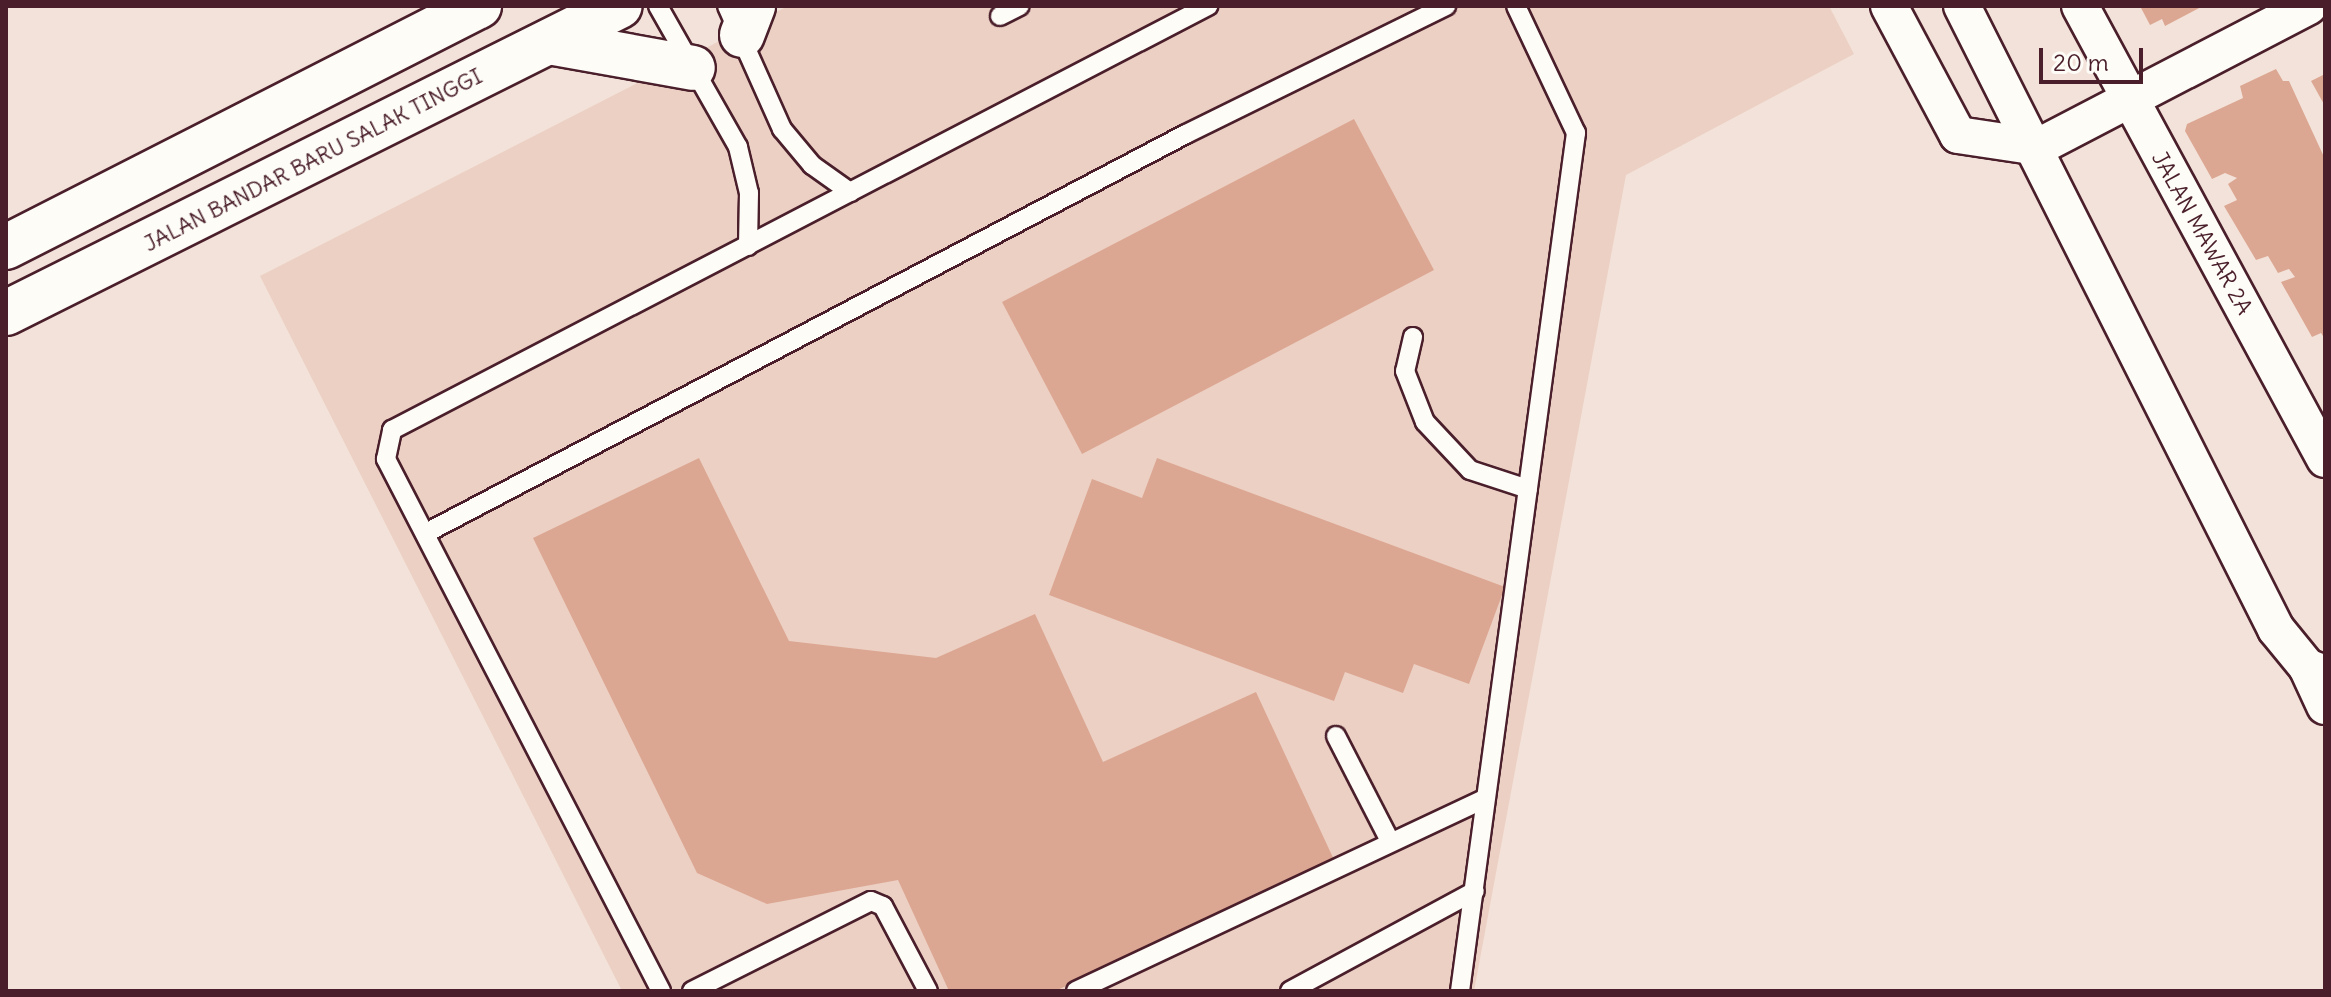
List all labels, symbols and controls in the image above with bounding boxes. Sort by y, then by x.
scale bar [2043,32,2147,82]
text: 20 m [2053,47,2109,77]
street label: JALAN BANDAR BARU SALAK TINGGI [139,63,487,257]
street label: JALAN MAWAR 2A [2146,147,2258,319]

